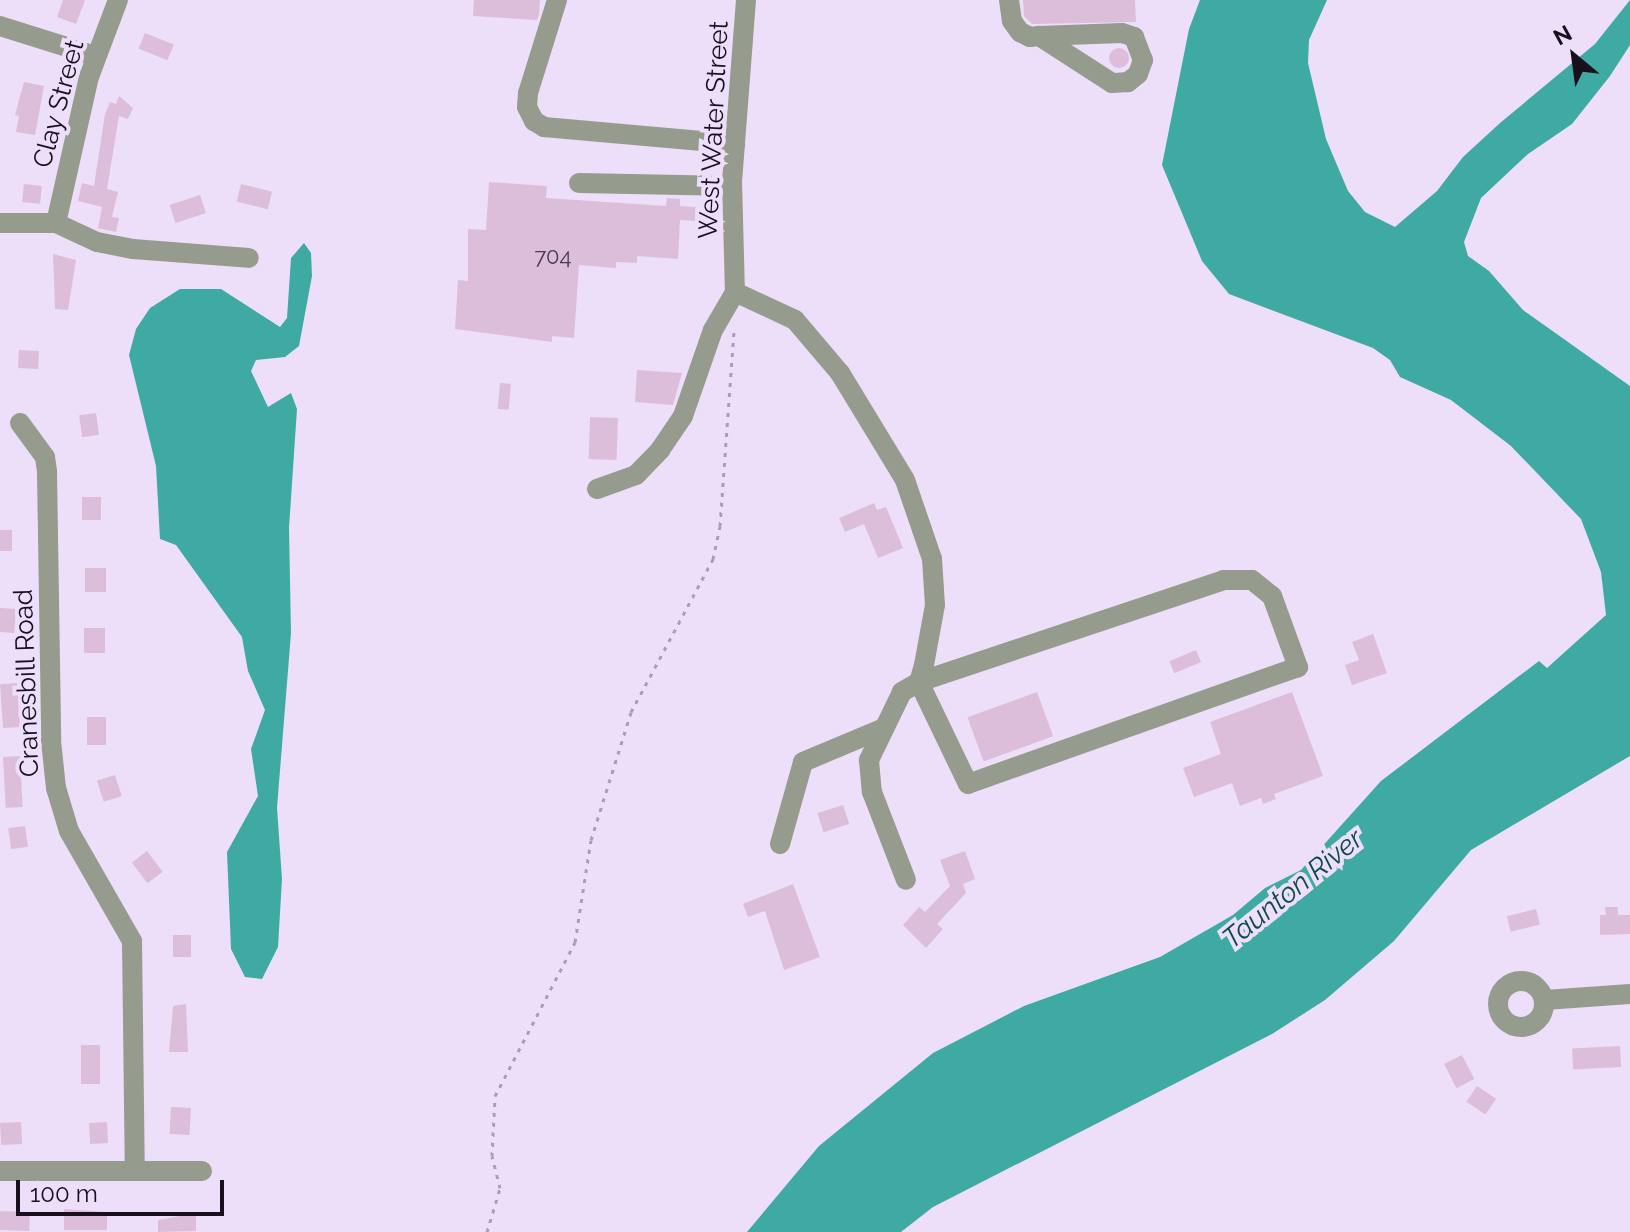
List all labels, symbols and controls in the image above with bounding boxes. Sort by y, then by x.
north arrow [1534,16,1614,96]
street label: West Water Street [693,19,735,241]
text: N [1549,20,1576,50]
street label: Clay Street [27,36,91,172]
house number: 704 [534,244,572,270]
street label: Cranesbill Road [8,588,46,778]
water label: Taunton River [1216,822,1370,956]
scale bar [20,1164,228,1214]
text: 100 m [30,1179,98,1208]

